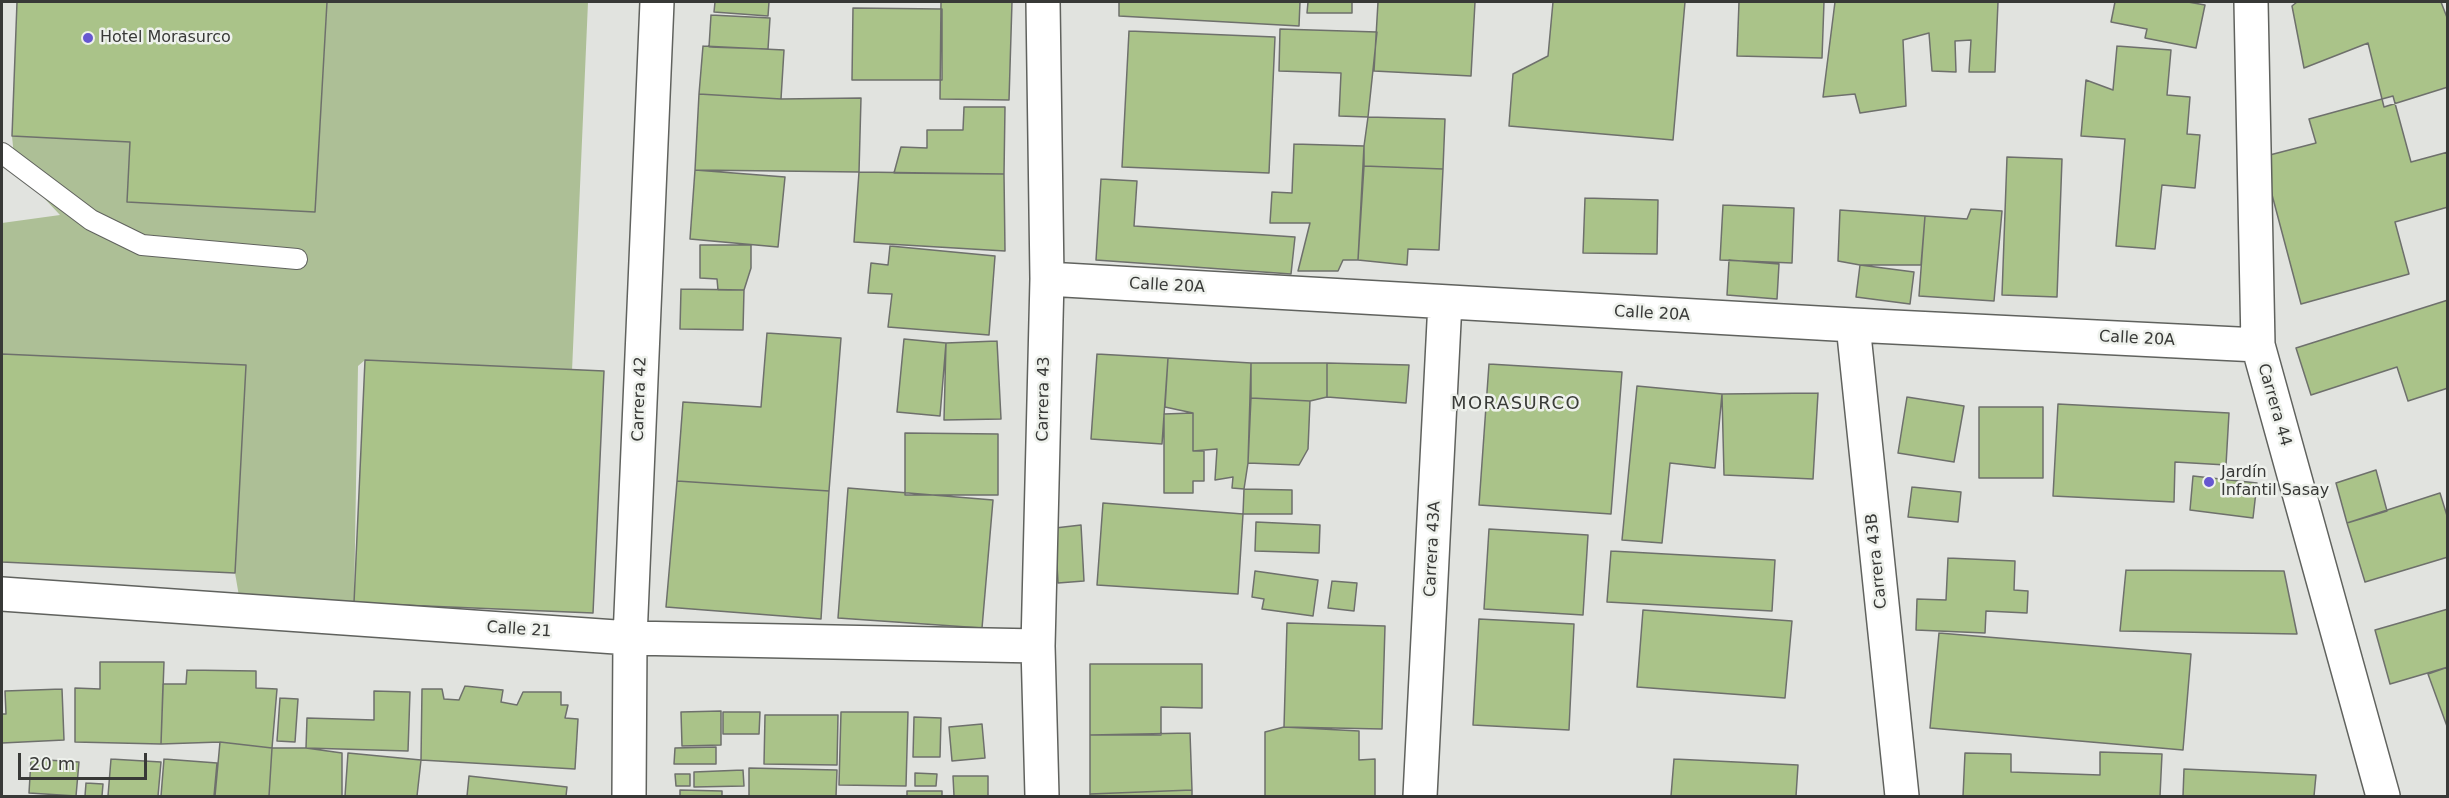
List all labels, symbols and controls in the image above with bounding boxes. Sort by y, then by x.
place label: Hotel Morasurco [100,28,231,48]
marker: Hotel Morasurco [81,31,95,45]
street label: Calle 20A [1128,274,1206,298]
street label: Calle 20A [1613,302,1691,326]
street label: Calle 20A [2098,327,2176,351]
street label: Carrera 42 [629,356,651,442]
street label: Carrera 43 [1034,356,1054,442]
street label: Carrera 44 [2253,361,2295,449]
district label: MORASURCO [1451,393,1581,415]
place label: Jardín Infantil Sasay [2221,463,2329,501]
marker: Jardín Infantil Sasay [2202,475,2216,489]
street label: Carrera 43A [1421,501,1445,597]
street label: Carrera 43B [1862,512,1892,610]
street label: Calle 21 [486,618,552,642]
scale bar [21,741,150,779]
text: 20 m [29,753,75,774]

